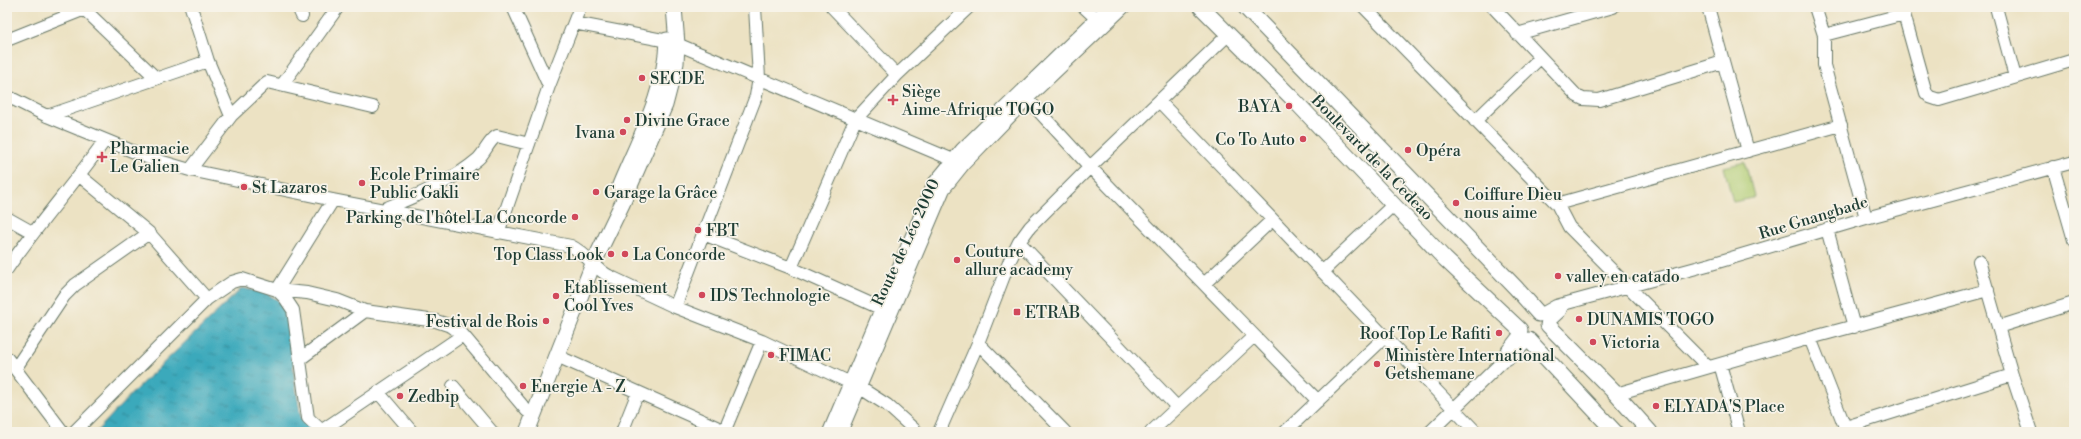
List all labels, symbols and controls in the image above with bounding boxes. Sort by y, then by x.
place label: SECDE [650,69,705,89]
marker: SECDE [637,73,647,83]
place label: Siège Aime-Afrique TOGO [901,82,1054,120]
street label: Boulevard de la Cedeao [1306,90,1438,225]
marker: Siège Aime-Afrique TOGO [887,94,899,106]
place label: BAYA [1237,97,1282,117]
marker: BAYA [1284,101,1294,111]
place label: Divine Grace [635,111,730,131]
marker: Divine Grace [622,115,632,125]
place label: Ivana [575,123,616,143]
marker: Ivana [618,127,628,137]
place label: Co To Auto [1215,130,1295,150]
marker: Co To Auto [1298,134,1308,144]
place label: Pharmacie Le Galien [110,139,189,177]
place label: Opéra [1416,141,1462,161]
marker: Opéra [1403,145,1413,155]
marker: Pharmacie Le Galien [97,152,107,162]
place label: Ecole Primaire Public Gakli [370,165,480,203]
street label: Route de Léo 2000 [868,176,944,309]
place label: St Lazaros [252,178,327,198]
marker: Ecole Primaire Public Gakli [357,178,367,188]
marker: St Lazaros [239,182,249,192]
place label: Garage la Grâce [604,183,717,203]
place label: Coiffure Dieu nous aime [1464,185,1562,223]
marker: Garage la Grâce [591,187,601,197]
street label: Rue Gnangbade [1756,192,1870,244]
marker: Coiffure Dieu nous aime [1451,198,1461,208]
place label: Parking de l'hôtel La Concorde [346,208,567,228]
marker: Parking de l'hôtel La Concorde [570,212,580,222]
place label: FBT [706,221,739,241]
marker: FBT [693,225,703,235]
place label: Couture allure academy [965,242,1073,280]
place label: Top Class Look [494,245,605,265]
place label: La Concorde [633,245,726,265]
marker: Top Class Look [606,249,616,259]
marker: La Concorde [620,249,630,259]
marker: Couture allure academy [952,255,962,265]
place label: valley en catado [1565,267,1680,287]
marker: valley en catado [1553,271,1563,281]
place label: Etablissement Cool Yves [564,278,668,316]
place label: IDS Technologie [710,286,830,306]
marker: IDS Technologie [697,290,707,300]
marker: Etablissement Cool Yves [551,291,561,301]
place label: ETRAB [1025,303,1080,323]
marker: ETRAB [1012,307,1022,317]
place label: DUNAMIS TOGO [1587,310,1714,330]
place label: Festival de Rois [426,312,538,332]
marker: DUNAMIS TOGO [1574,314,1584,324]
marker: Festival de Rois [541,316,551,326]
place label: Roof Top Le Rafiti [1360,324,1491,344]
marker: Roof Top Le Rafiti [1494,328,1504,338]
place label: Victoria [1600,333,1661,353]
marker: Victoria [1588,337,1598,347]
place label: FIMAC [779,346,831,366]
place label: Ministère International Getshemane [1385,346,1555,384]
marker: FIMAC [766,350,776,360]
marker: Ministère International Getshemane [1372,359,1382,369]
place label: Energie A - Z [531,377,626,397]
marker: Energie A - Z [518,381,528,391]
place label: Zedbip [408,387,459,407]
marker: Zedbip [395,391,405,401]
place label: ELYADA'S Place [1664,397,1785,417]
marker: ELYADA'S Place [1651,401,1661,411]

